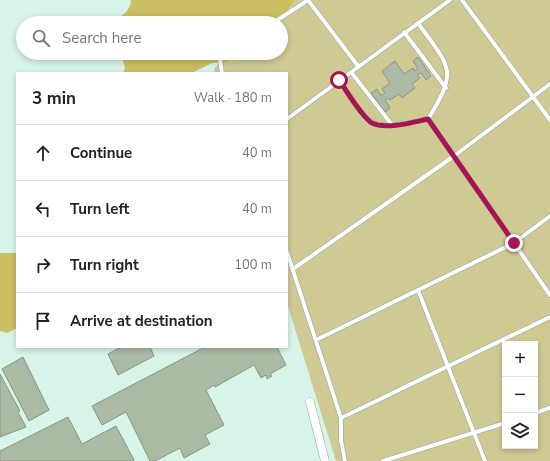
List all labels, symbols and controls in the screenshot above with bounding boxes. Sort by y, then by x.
search box [16,16,288,60]
icon: search [30,27,52,49]
text: Search here [62,28,142,48]
route start [330,71,348,89]
text: 3 min [32,87,76,110]
text: Walk · 180 m [194,89,272,107]
icon: ahead [32,142,54,164]
text: Continue [70,143,132,163]
text: 40 m [242,144,272,162]
icon: left [32,198,54,220]
text: Turn left [70,199,129,219]
text: 40 m [242,200,272,218]
route end [505,234,523,252]
icon: right [32,254,54,276]
text: Turn right [70,255,139,275]
text: 100 m [234,256,272,274]
icon: arrive [32,310,54,332]
text: Arrive at destination [70,311,213,331]
map controls [502,341,538,449]
button: + [502,341,538,377]
button: − [502,377,538,413]
button: layers [502,413,538,449]

